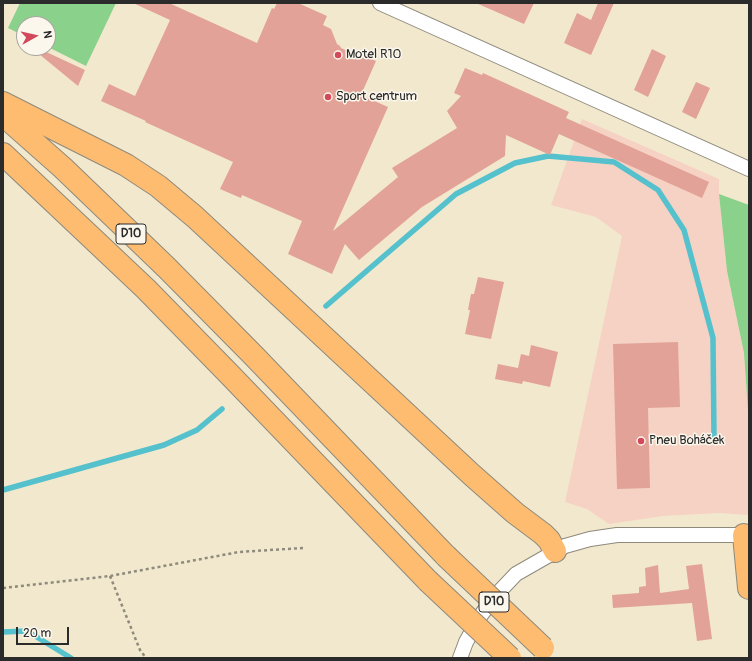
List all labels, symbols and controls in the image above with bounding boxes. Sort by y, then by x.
north arrow [16,16,56,56]
text: N [40,30,54,39]
place label: Motel R10 [346,47,401,63]
marker: Motel R10 [333,50,343,60]
place label: Sport centrum [336,89,417,105]
marker: Sport centrum [323,92,333,102]
road number: D10 [116,224,146,244]
place label: Pneu Boháček [649,433,724,449]
marker: Pneu Boháček [636,436,646,446]
road number: D10 [479,592,509,612]
scale bar [18,619,71,645]
text: 20 m [23,626,51,641]

